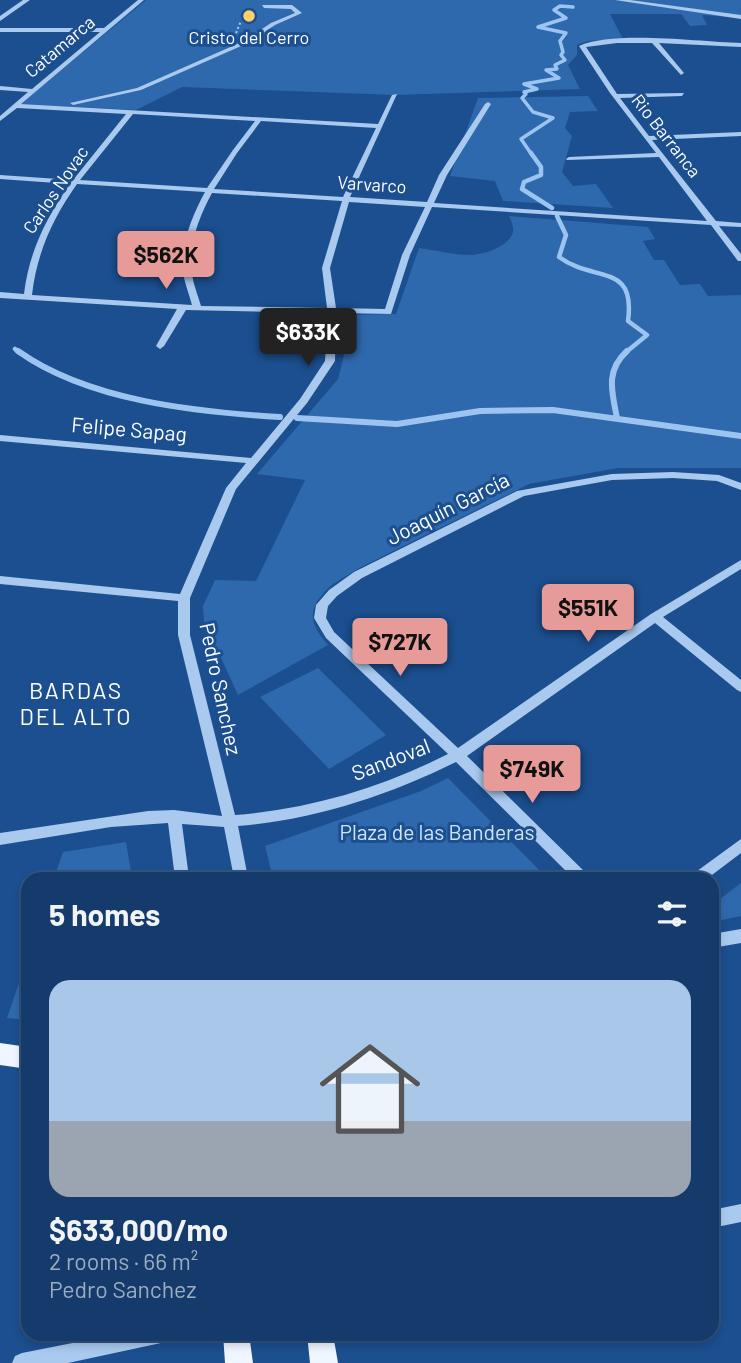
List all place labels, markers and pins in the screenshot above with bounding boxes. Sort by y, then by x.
marker: Cristo del Cerro [241,8,257,24]
place label: Cristo del Cerro [189,26,309,48]
pin: $562K [117,232,215,291]
pin: $633K [259,308,357,368]
pin: $551K [539,584,637,644]
pin: $727K [351,618,449,678]
pin: $749K [483,746,581,805]

